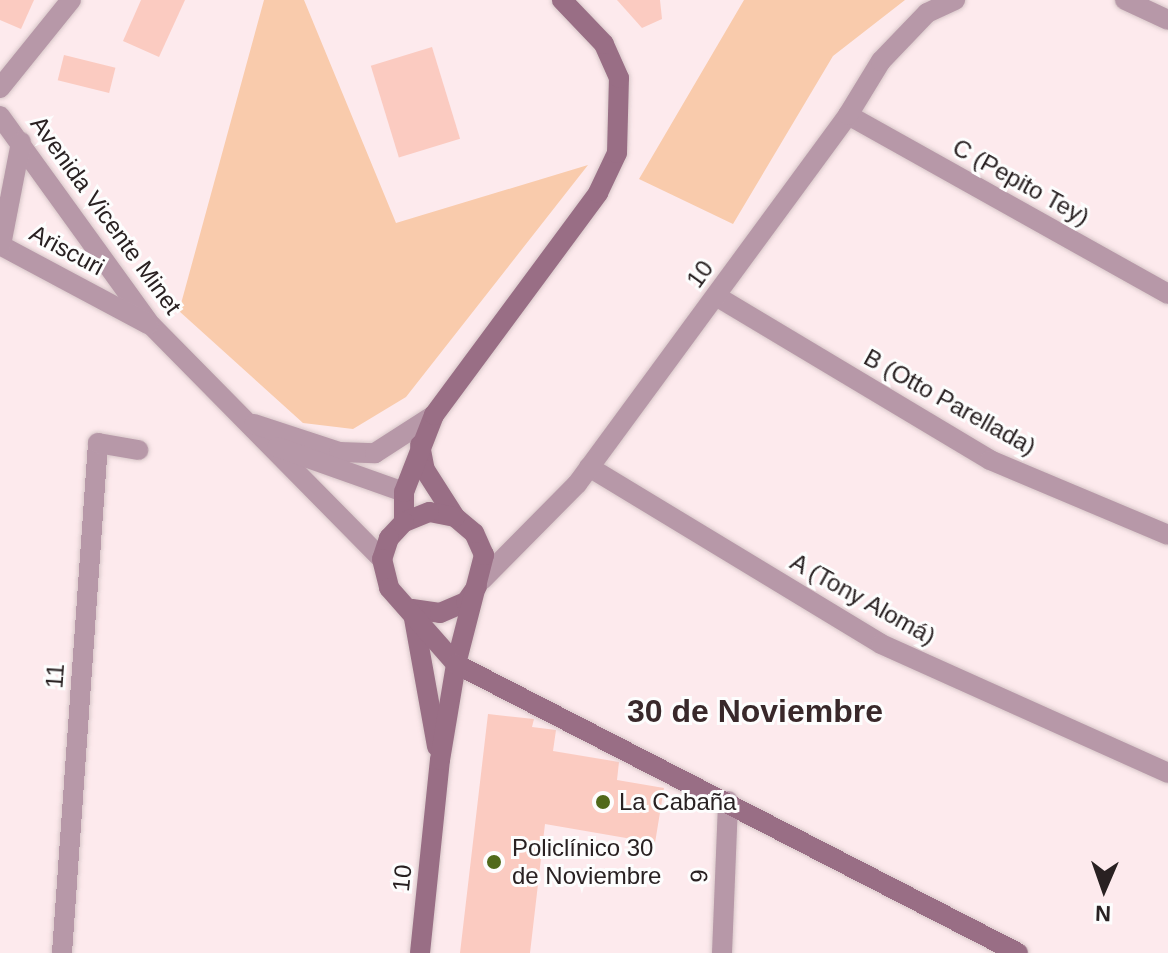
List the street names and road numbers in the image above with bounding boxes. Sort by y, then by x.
street label: Avenida Vicente Minet [24,110,188,320]
street label: C (Pepito Tey) [948,133,1094,231]
street label: Ariscuri [25,219,109,281]
street label: 10 [681,255,719,293]
street label: B (Otto Parellada) [859,343,1041,461]
street label: A (Tony Alomá) [784,547,942,651]
street label: 11 [40,663,70,689]
street label: 10 [386,863,418,893]
street label: 9 [684,869,714,883]

